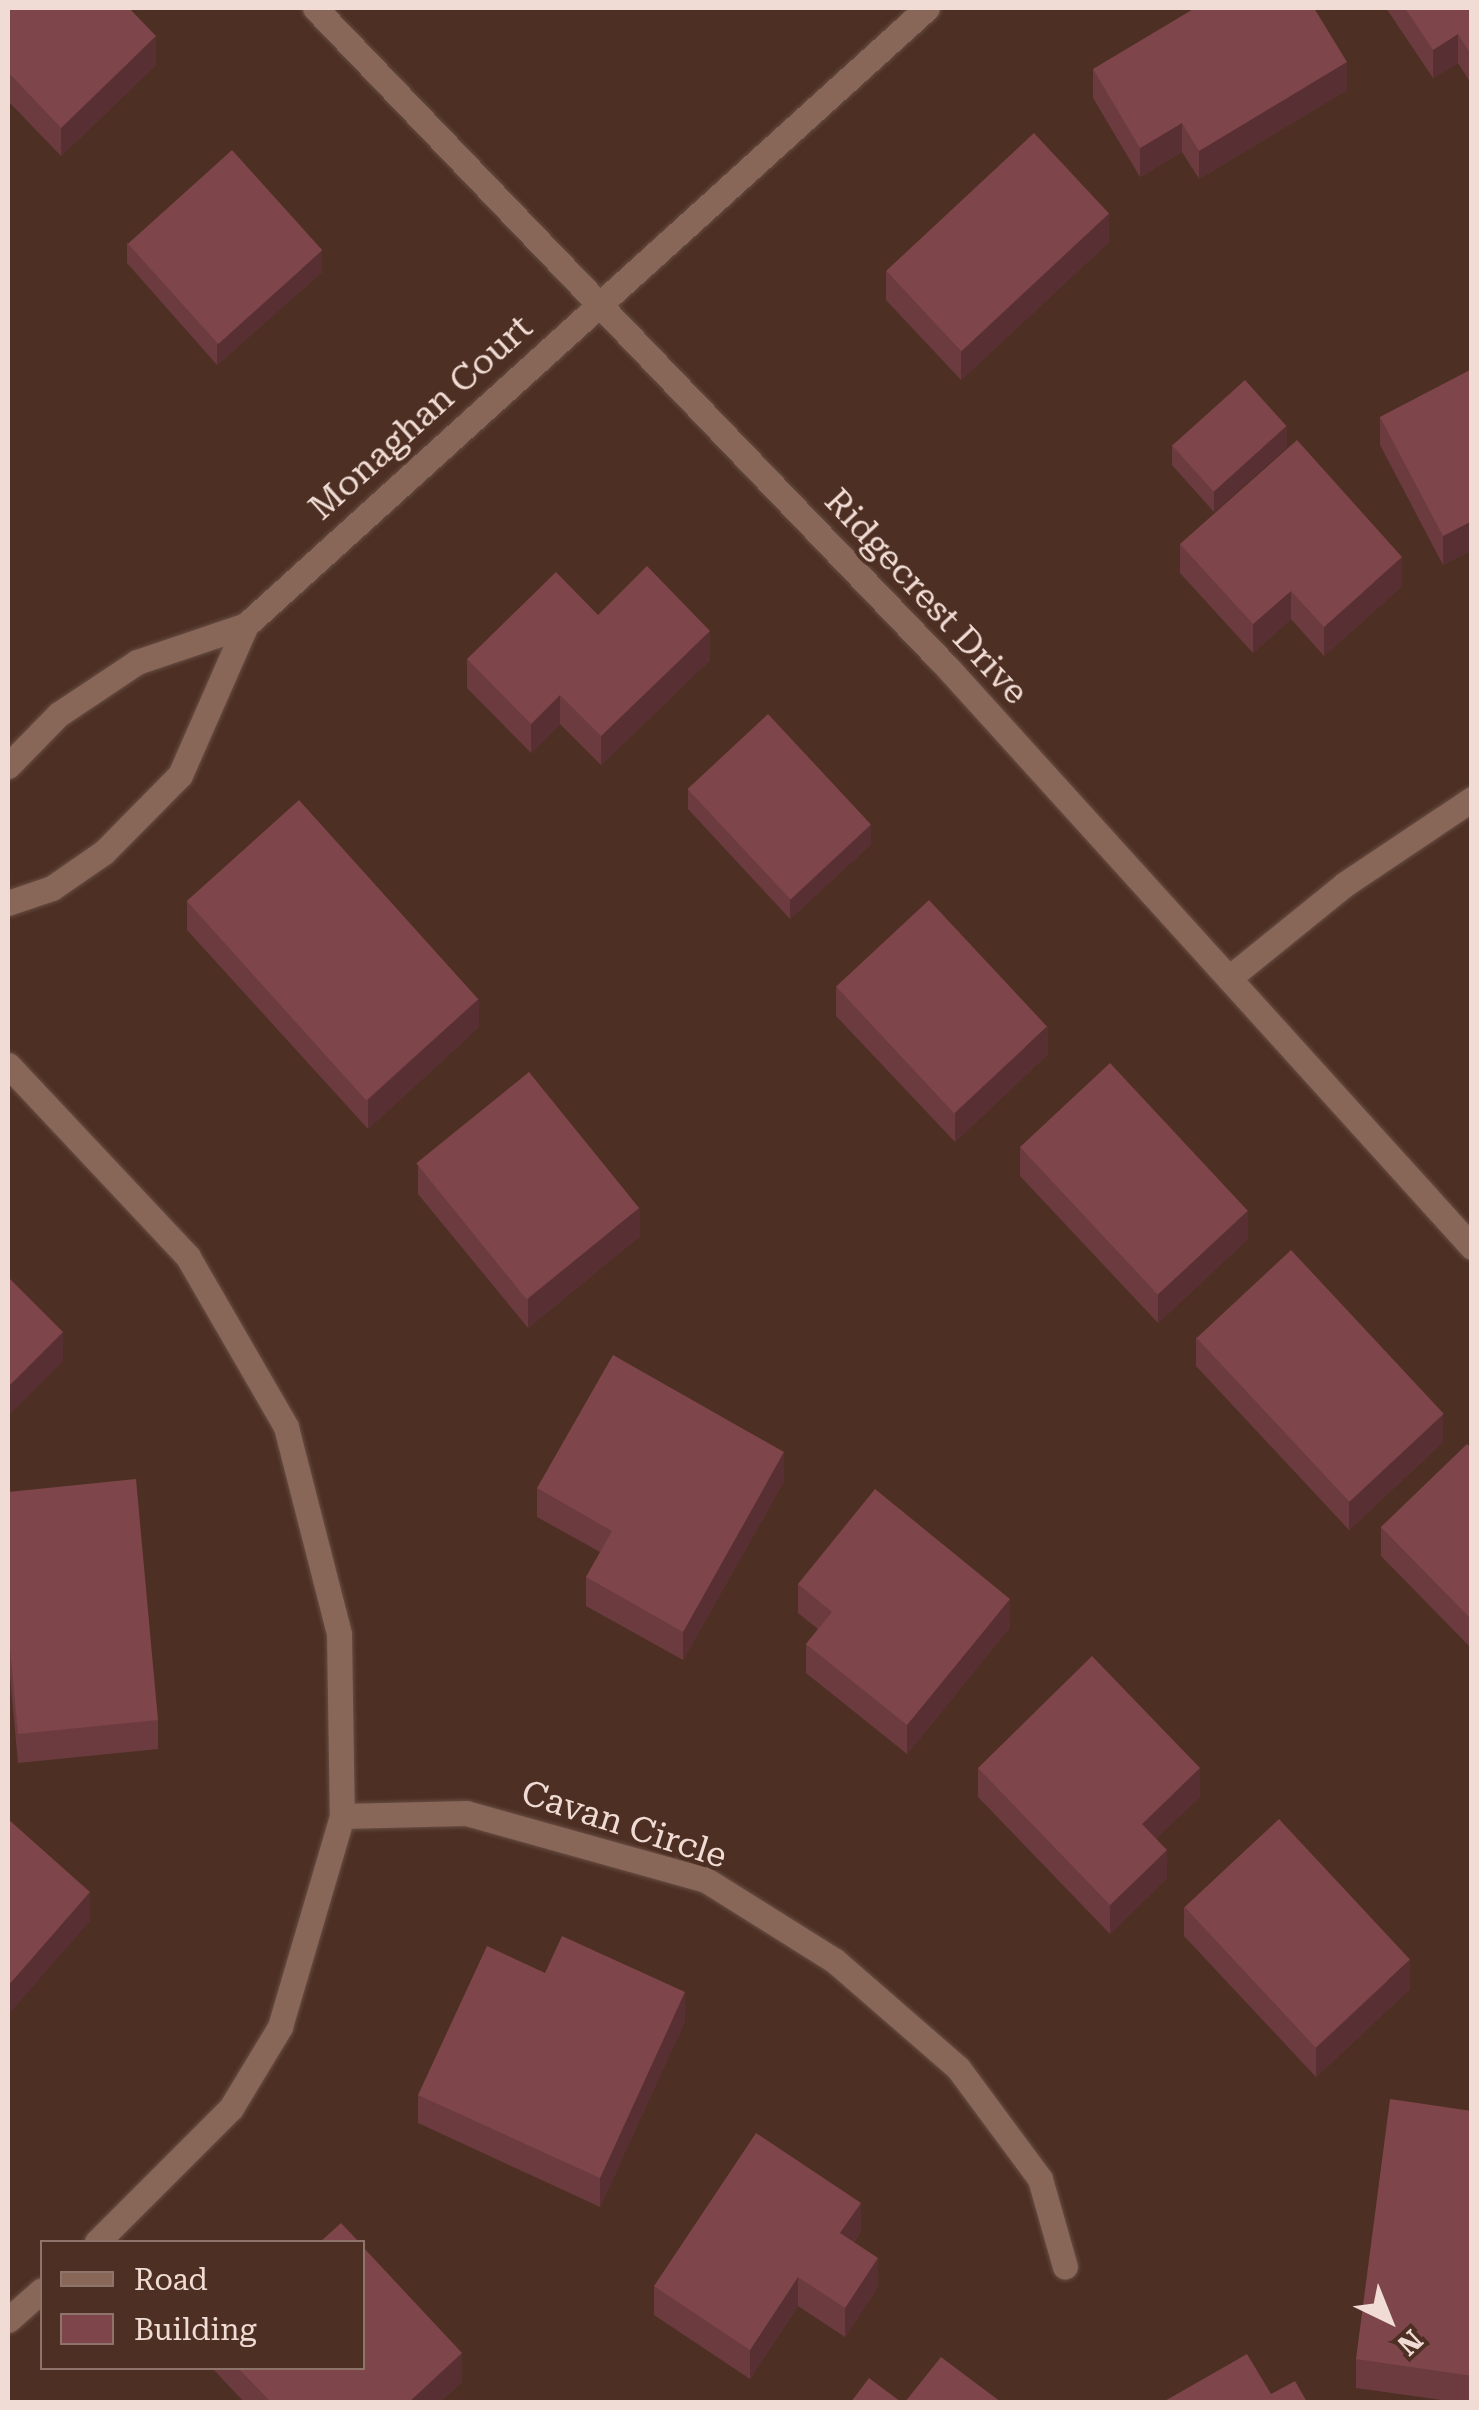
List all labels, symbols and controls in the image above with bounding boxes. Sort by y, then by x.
street label: Monaghan Court [301,307,541,529]
street label: Ridgecrest Drive [815,481,1037,713]
street label: Cavan Circle [516,1772,732,1878]
legend [40,2240,365,2370]
text: Road [134,2262,208,2297]
north arrow [1339,2270,1439,2370]
text: Building [134,2312,257,2347]
text: N [1391,2323,1429,2362]

